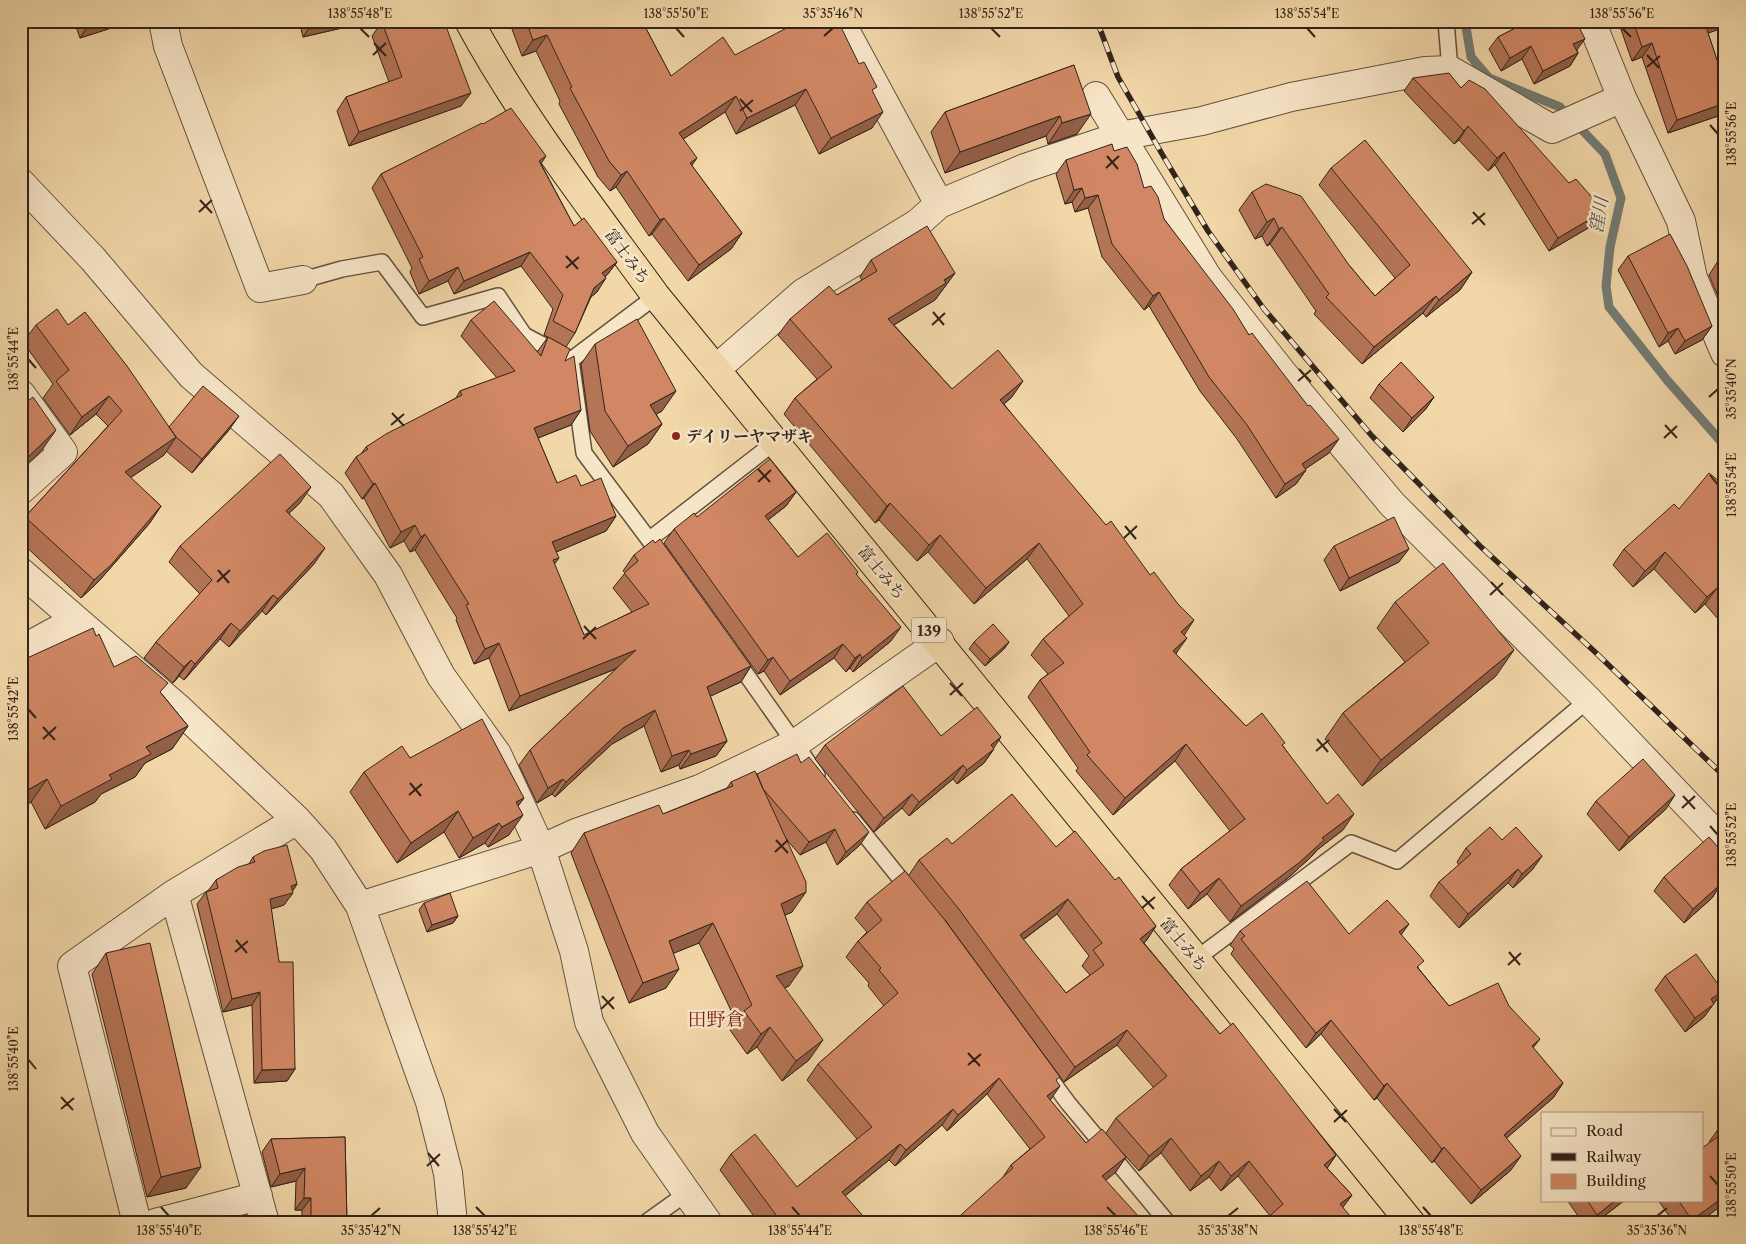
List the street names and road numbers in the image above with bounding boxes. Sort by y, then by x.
street label: 富士みち [601,224,655,288]
street label: 富士みち [854,541,910,603]
road number: 139 [912,618,946,642]
street label: 富士みち [1156,913,1212,975]

